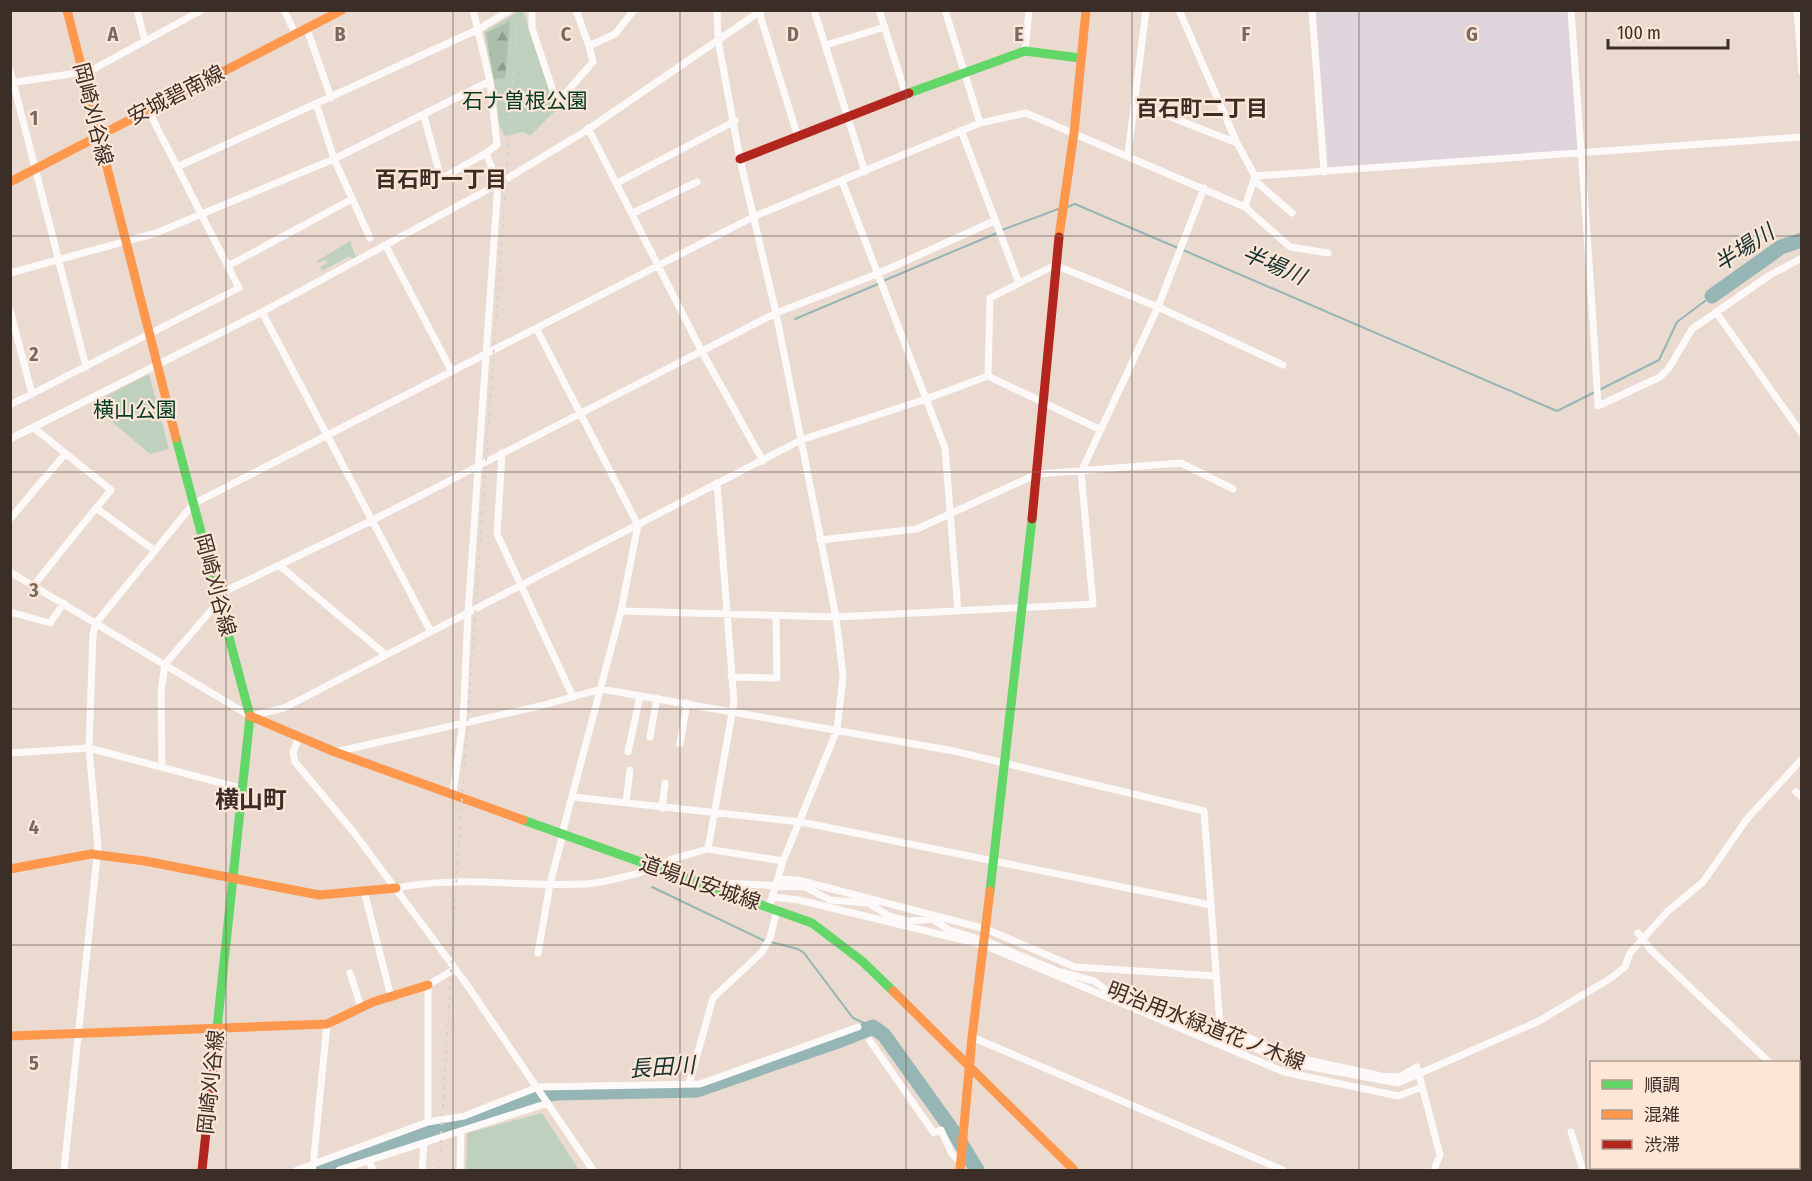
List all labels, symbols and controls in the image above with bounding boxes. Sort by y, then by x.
scale bar [1608,12,1728,50]
text: A [107,22,120,46]
text: B [334,22,346,46]
text: C [561,22,572,46]
text: D [787,22,799,46]
text: E [1014,22,1024,46]
text: F [1242,22,1251,46]
text: G [1466,22,1478,46]
text: 100 m [1617,22,1661,44]
street label: 岡崎刈谷線 [68,60,118,168]
street label: 安城碧南線 [123,60,229,130]
park label: 石ナ曽根公園 [462,88,588,114]
district label: 百石町二丁目 [1136,95,1268,122]
text: 1 [30,106,38,130]
district label: 百石町一丁目 [375,166,507,193]
water label: 半場川 [1709,218,1781,277]
water label: 半場川 [1238,240,1311,291]
text: 2 [28,342,39,366]
park label: 横山公園 [93,397,177,423]
street label: 岡崎刈谷線 [189,531,241,639]
text: 3 [28,578,39,602]
district label: 横山町 [215,786,287,814]
text: 4 [29,815,39,839]
street label: 道場山安城線 [636,850,764,916]
street label: 明治用水緑道花ノ木線 [1103,976,1309,1076]
street label: 岡崎刈谷線 [193,1028,229,1136]
text: 5 [29,1051,39,1075]
water label: 長田川 [628,1051,698,1083]
legend [1590,1061,1800,1169]
text: 順調 [1644,1074,1680,1096]
text: 混雑 [1644,1104,1680,1126]
text: 渋滞 [1644,1134,1680,1156]

